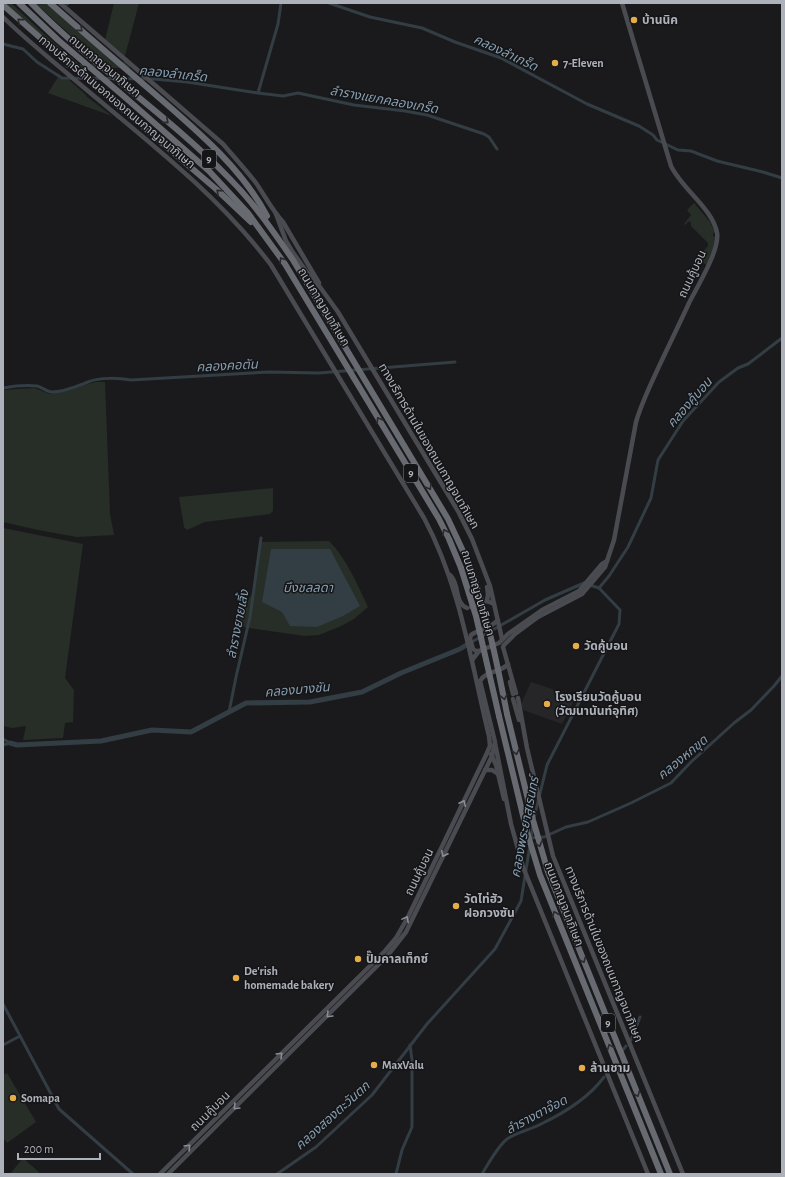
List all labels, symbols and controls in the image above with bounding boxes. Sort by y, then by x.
place label: บ้านนิค [642,13,678,26]
marker: บ้านนิค [629,15,639,25]
one-way arrow [17,18,25,25]
one-way arrow [75,24,82,31]
street label: ทางบริการด้านนอกของถนนกาญจนาภิเษก [37,32,198,171]
water label: คลองลำเกร็ด [472,32,540,74]
street label: ถนนกาญจนาภิเษก [67,33,143,99]
place label: 7-Eleven [563,57,604,69]
marker: 7-Eleven [550,58,560,68]
water label: คลองลำเกร็ด [138,63,209,85]
water label: ลำรางแยกคลองเกร็ด [329,84,440,117]
one-way arrow [161,116,169,124]
road number: 9 [202,150,216,168]
one-way arrow [216,190,224,197]
street label: ถนนคู้บอน [675,248,709,300]
one-way arrow [280,257,287,264]
street label: ถนนกาญจนาภิเษก [296,266,352,348]
water label: คลองคอตัน [196,357,259,375]
street label: ทางบริการด้านในของถนนกาญจนาภิเษก [377,361,482,531]
water label: คลองคู้บอน [664,374,717,431]
one-way arrow [377,417,384,424]
road number: 9 [404,464,418,482]
one-way arrow [425,483,432,490]
one-way arrow [443,529,450,536]
street label: ถนนกาญจนาภิเษก [459,549,497,637]
water label: บึงชลลดา [283,581,334,595]
water label: ลำรางยายเลิ้ง [222,587,252,660]
place label: วัดคู้บอน [584,639,628,654]
marker: วัดคู้บอน [571,641,581,651]
water label: คลองบางชัน [264,680,331,700]
place label: โรงเรียนวัดคู้บอน (วัฒนานันท์อุทิศ) [555,690,642,718]
one-way arrow [499,693,507,700]
marker: โรงเรียนวัดคู้บอน (วัฒนานันท์อุทิศ) [542,699,552,709]
water label: คลองหกขุด [656,733,712,783]
one-way arrow [512,749,520,755]
water label: คลองพระยาสุเรนทร์ [509,772,543,879]
one-way arrow [458,799,466,807]
one-way arrow [534,840,543,847]
street label: ถนนคู้บอน [402,846,436,898]
one-way arrow [441,850,449,858]
street label: ถนนกาญจนาภิเษก [542,860,586,948]
street label: ทางบริการด้านในของถนนกาญจนาภิเษก [563,864,646,1044]
place label: วัดไท่ฮัว ฝอกวงซัน [464,892,515,919]
marker: วัดไท่ฮัว ฝอกวงซัน [451,901,461,911]
one-way arrow [552,910,560,918]
one-way arrow [402,916,409,924]
place label: ปั๊มคาลเท็กซ์ [366,950,428,965]
marker: ปั๊มคาลเท็กซ์ [353,954,363,964]
one-way arrow [578,957,586,964]
place label: De'rish homemade bakery [244,965,335,992]
marker: De'rish homemade bakery [231,973,241,983]
one-way arrow [326,1010,334,1018]
road number: 9 [601,1014,615,1032]
one-way arrow [606,1044,614,1051]
one-way arrow [276,1052,283,1060]
place label: MaxValu [382,1059,425,1071]
marker: MaxValu [369,1060,379,1070]
place label: ล้านชาม [590,1061,630,1074]
marker: ล้านชาม [577,1063,587,1073]
water label: คลองสองตะวันตก [293,1078,373,1153]
street label: ถนนคู้บอน [187,1088,233,1134]
one-way arrow [632,1089,640,1097]
place label: Somapa [21,1092,60,1104]
water label: ลำรางตาจ๊อด [503,1092,570,1137]
marker: Somapa [8,1093,18,1103]
one-way arrow [234,1102,241,1109]
scale bar [18,1135,100,1161]
text: 200 m [24,1143,54,1155]
one-way arrow [183,1144,191,1152]

